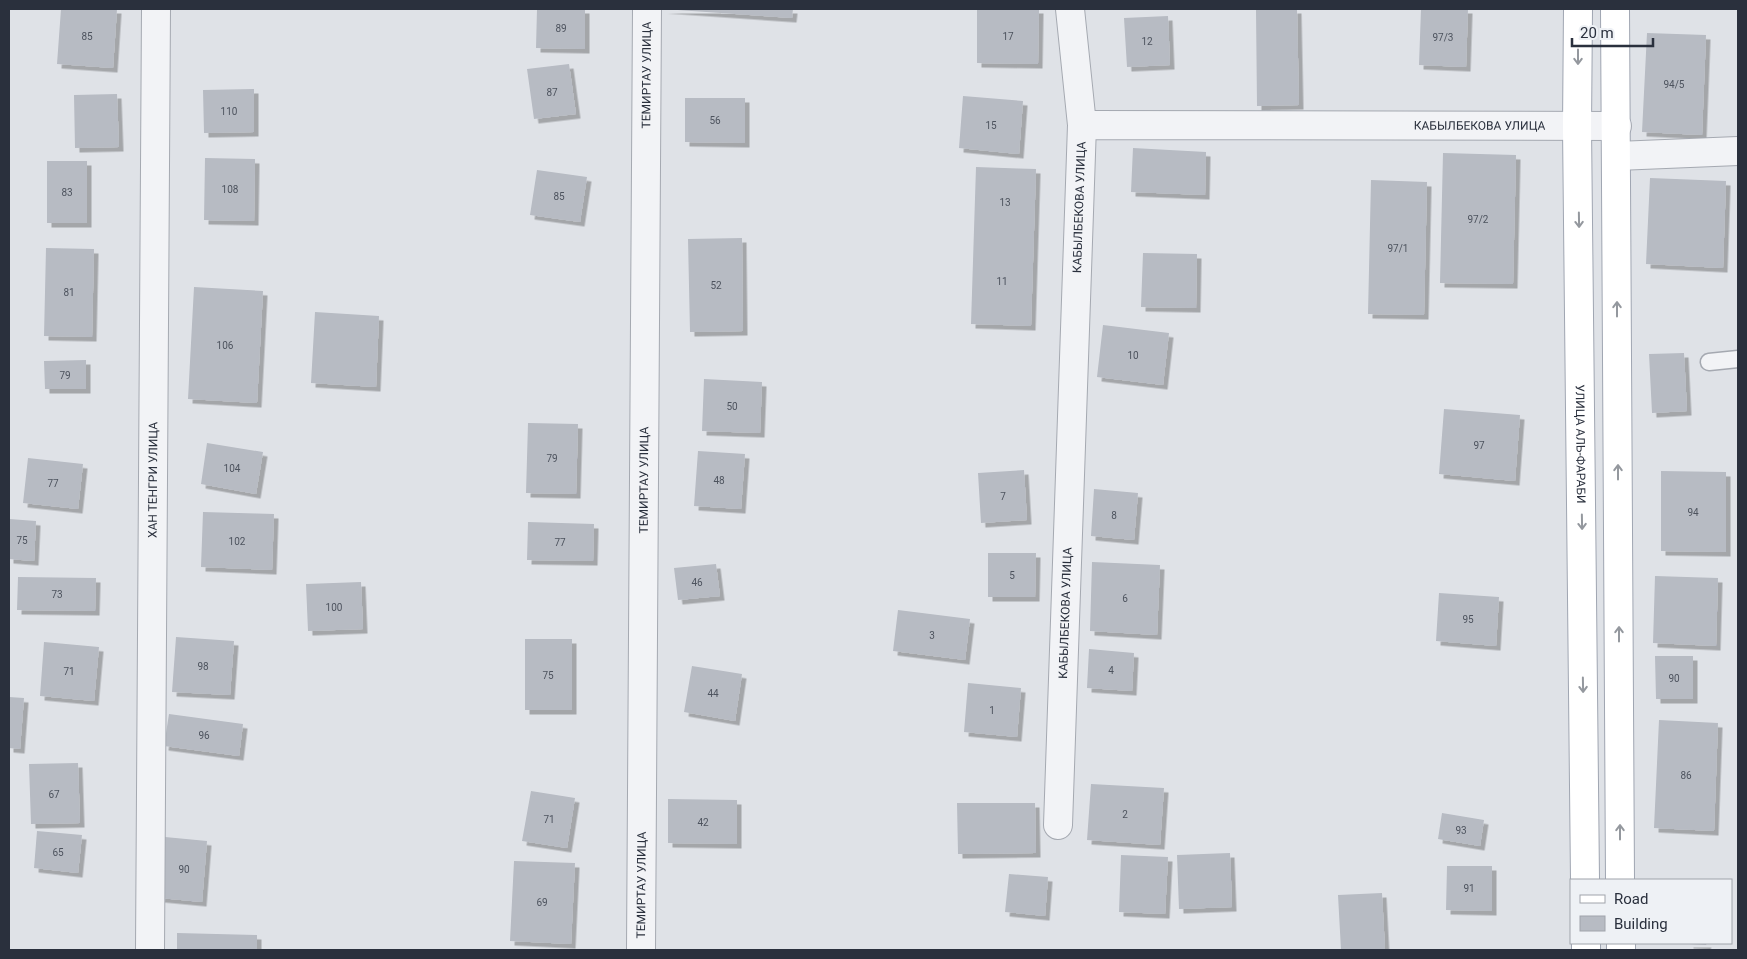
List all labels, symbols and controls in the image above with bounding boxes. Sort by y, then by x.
scale bar [1572,15,1653,47]
street label: ТЕМИРТАУ УЛИЦА [639,21,654,128]
house number: 89 [555,23,567,34]
text: 20 m [1580,24,1614,42]
house number: 85 [81,31,93,42]
house number: 17 [1002,31,1014,42]
house number: 97/3 [1433,32,1454,43]
house number: 12 [1141,36,1153,47]
one-way arrow [1573,49,1582,65]
house number: 94/5 [1664,79,1685,90]
house number: 87 [546,87,558,98]
house number: 110 [221,106,238,117]
house number: 56 [709,115,721,126]
street label: КАБЫЛБЕКОВА УЛИЦА [1414,119,1546,133]
house number: 15 [985,120,997,131]
street label: КАБЫЛБЕКОВА УЛИЦА [1070,141,1088,273]
house number: 108 [222,184,239,195]
house number: 83 [61,187,73,198]
house number: 85 [553,191,565,202]
house number: 13 [999,197,1011,208]
one-way arrow [1574,212,1584,228]
house number: 97/2 [1468,214,1489,225]
house number: 97/1 [1388,243,1409,254]
house number: 11 [996,276,1008,287]
house number: 52 [710,280,722,291]
house number: 81 [63,287,75,298]
one-way arrow [1613,301,1622,317]
house number: 106 [217,340,234,351]
house number: 10 [1127,350,1139,361]
house number: 79 [59,370,71,381]
street label: УЛИЦА АЛЬ-ФАРАБИ [1573,384,1588,504]
house number: 50 [726,401,738,412]
street label: ХАН ТЕНГРИ УЛИЦА [146,422,160,538]
street label: ТЕМИРТАУ УЛИЦА [637,426,651,533]
house number: 97 [1473,440,1485,451]
house number: 79 [546,453,558,464]
house number: 104 [224,463,241,474]
one-way arrow [1613,464,1623,480]
house number: 48 [713,475,725,486]
house number: 77 [47,478,59,489]
house number: 7 [1000,491,1006,502]
house number: 94 [1687,507,1699,518]
house number: 8 [1111,510,1117,521]
one-way arrow [1577,514,1587,530]
house number: 75 [16,535,28,546]
house number: 102 [229,536,246,547]
house number: 77 [554,537,566,548]
street label: КАБЫЛБЕКОВА УЛИЦА [1056,547,1075,679]
house number: 5 [1009,570,1015,581]
house number: 46 [691,577,703,588]
house number: 73 [51,589,63,600]
house number: 6 [1122,593,1128,604]
house number: 100 [326,602,343,613]
house number: 95 [1462,614,1474,625]
one-way arrow [1614,626,1624,642]
house number: 3 [929,630,935,641]
house number: 98 [197,661,209,672]
house number: 4 [1108,665,1114,676]
house number: 71 [63,666,75,677]
house number: 75 [542,670,554,681]
house number: 90 [1668,673,1680,684]
one-way arrow [1578,676,1588,693]
house number: 44 [707,688,719,699]
house number: 1 [989,705,995,716]
house number: 96 [198,730,210,741]
house number: 86 [1680,770,1692,781]
house number: 67 [48,789,60,800]
house number: 2 [1122,809,1128,820]
house number: 71 [543,814,555,825]
house number: 42 [697,817,709,828]
one-way arrow [1615,824,1625,840]
house number: 93 [1455,825,1467,836]
street label: ТЕМИРТАУ УЛИЦА [634,831,649,938]
house number: 65 [52,847,64,858]
house number: 90 [178,864,190,875]
legend [1570,879,1732,944]
house number: 91 [1463,883,1475,894]
text: Road [1614,890,1648,908]
house number: 69 [536,897,548,908]
text: Building [1614,915,1668,933]

